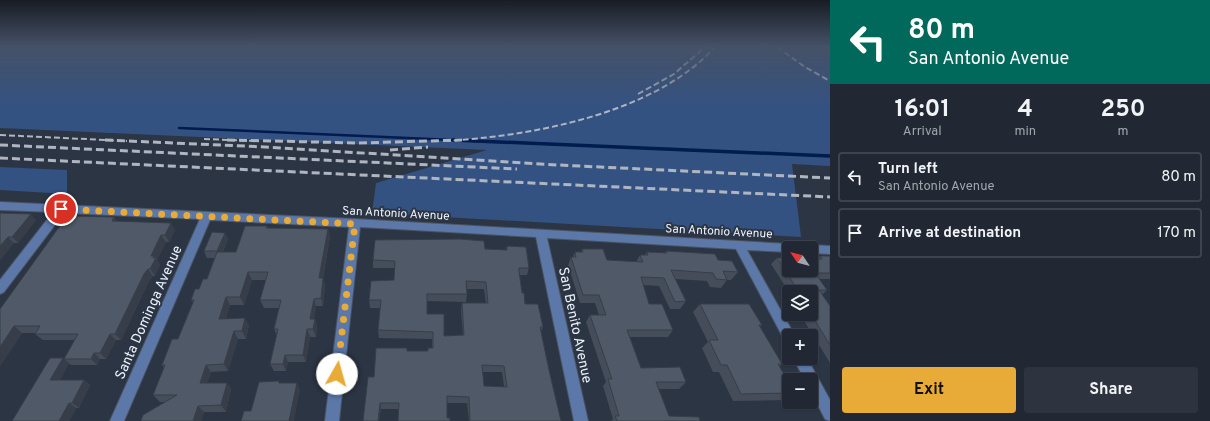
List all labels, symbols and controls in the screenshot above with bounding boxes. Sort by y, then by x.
text: 80 m [908,13,975,49]
icon: left [842,16,894,68]
text: San Antonio Avenue [908,48,1069,71]
text: 16:01 [894,95,950,125]
text: 4 [1018,95,1033,125]
text: 250 [1100,95,1146,125]
text: Arrival [903,124,942,140]
text: min [1014,124,1036,140]
text: m [1118,124,1129,140]
text: Turn left [878,160,938,179]
icon: left [844,166,866,188]
text: 80 m [1161,168,1196,187]
text: San Antonio Avenue [878,179,994,195]
pin [44,192,78,226]
icon: arrive [50,198,72,220]
street label: San Antonio Avenue [342,203,450,225]
street label: San Antonio Avenue [665,221,773,243]
icon: arrive [844,222,866,244]
text: Arrive at destination [878,224,1021,243]
text: 170 m [1157,224,1196,243]
north arrow [782,241,818,277]
map controls [782,241,818,409]
street label: Santa Dominga Avenue [112,243,187,382]
street label: San Benito Avenue [554,266,595,385]
button: layers [782,285,818,321]
button: + [782,329,818,365]
position arrow [316,353,358,395]
button: Exit [842,367,1016,413]
button: Share [1024,367,1198,413]
button: − [782,373,818,409]

